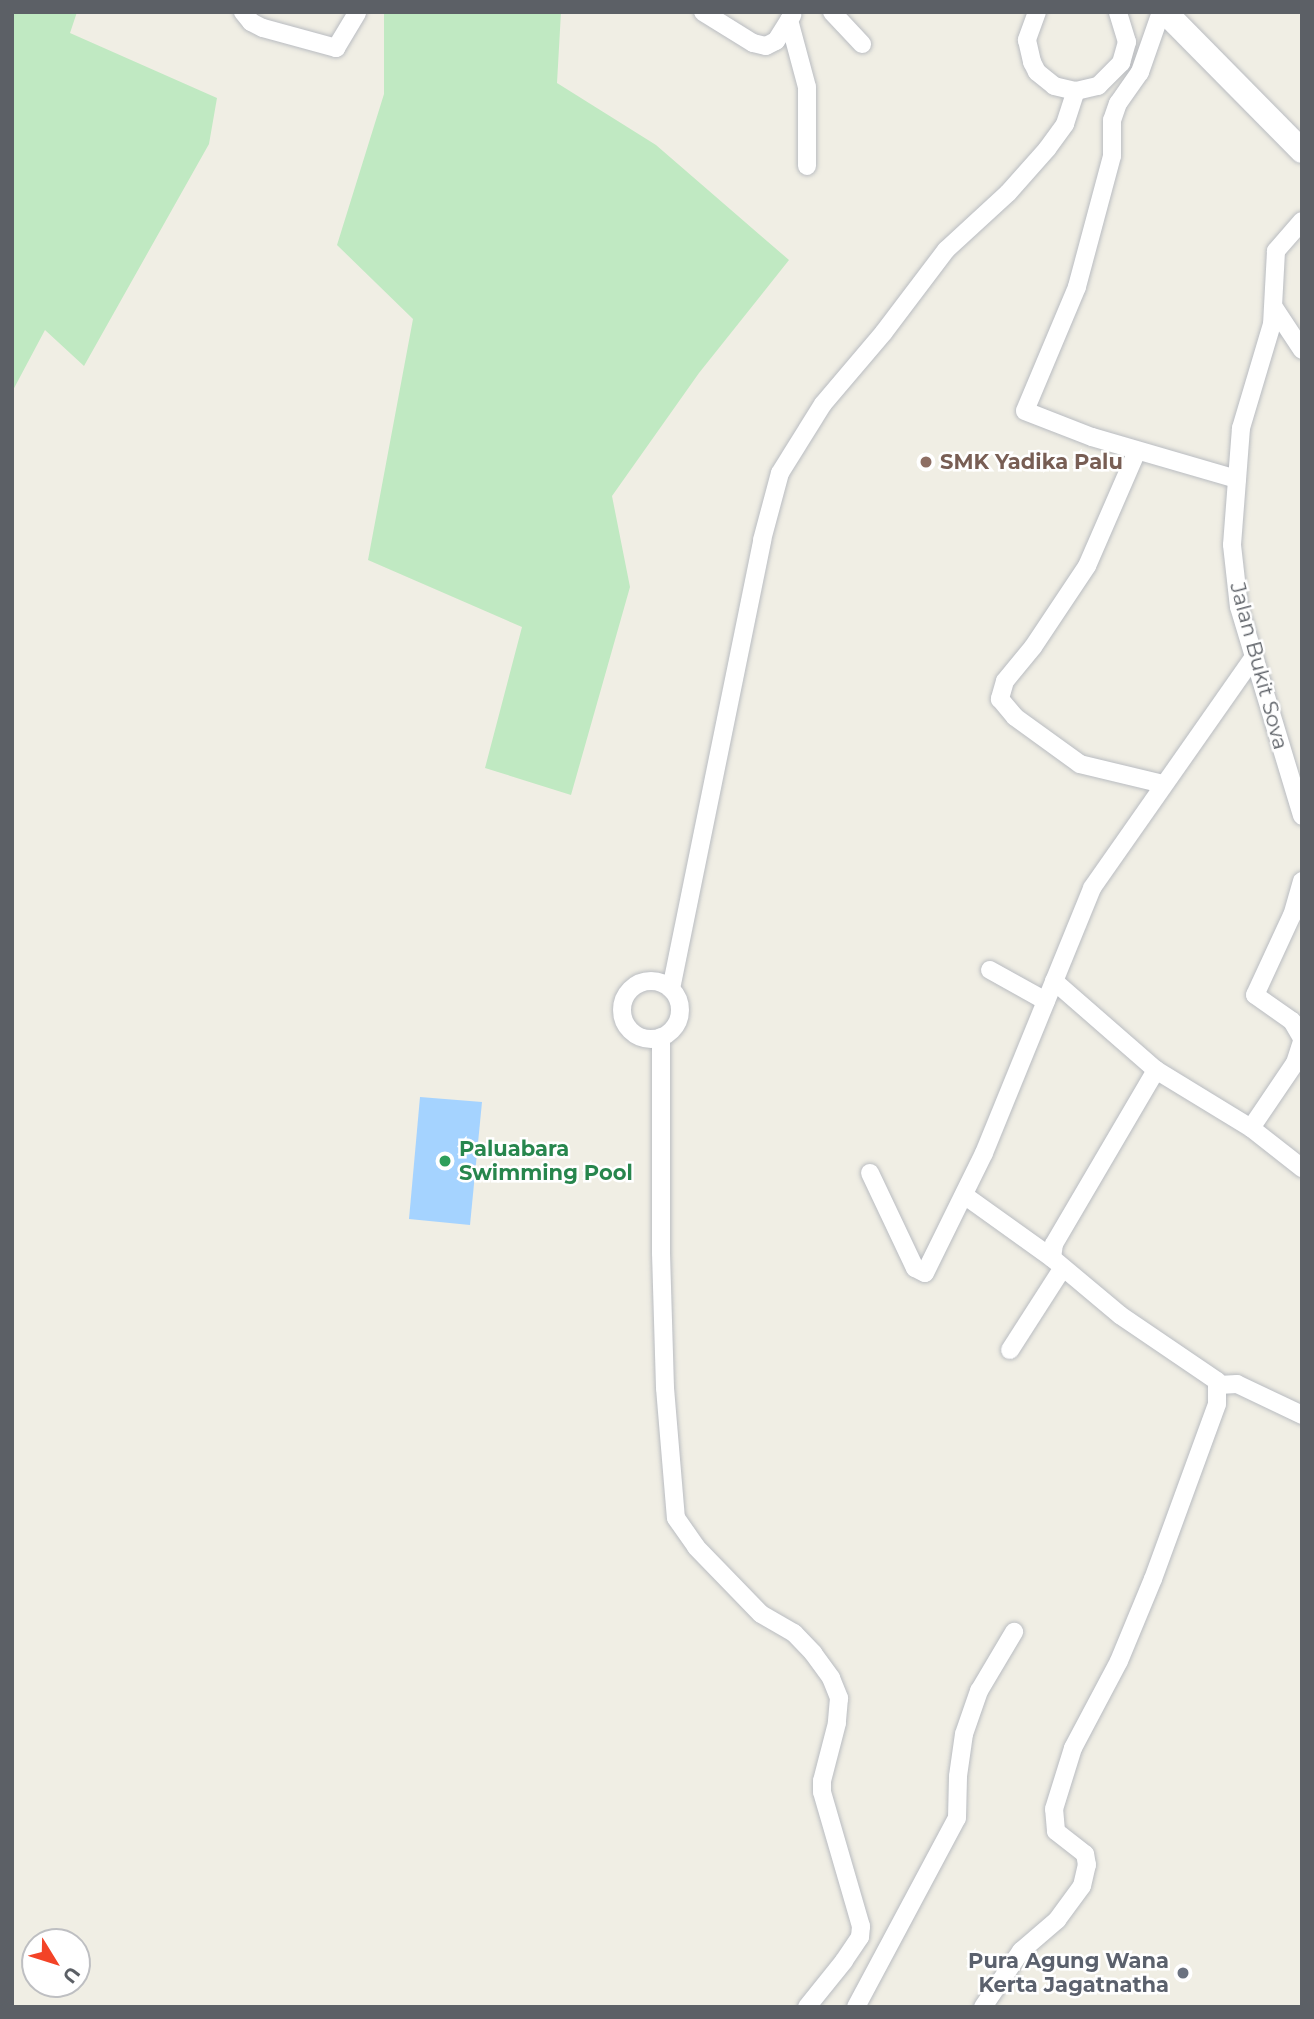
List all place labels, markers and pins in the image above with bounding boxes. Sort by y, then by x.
place label: SMK Yadika Palu [940,449,1123,475]
marker: SMK Yadika Palu [918,454,934,470]
place label: Paluabara Swimming Pool [459,1136,633,1186]
marker: Paluabara Swimming Pool [437,1153,453,1169]
place label: Pura Agung Wana Kerta Jagatnatha [968,1948,1169,1998]
marker: Pura Agung Wana Kerta Jagatnatha [1175,1965,1191,1981]

